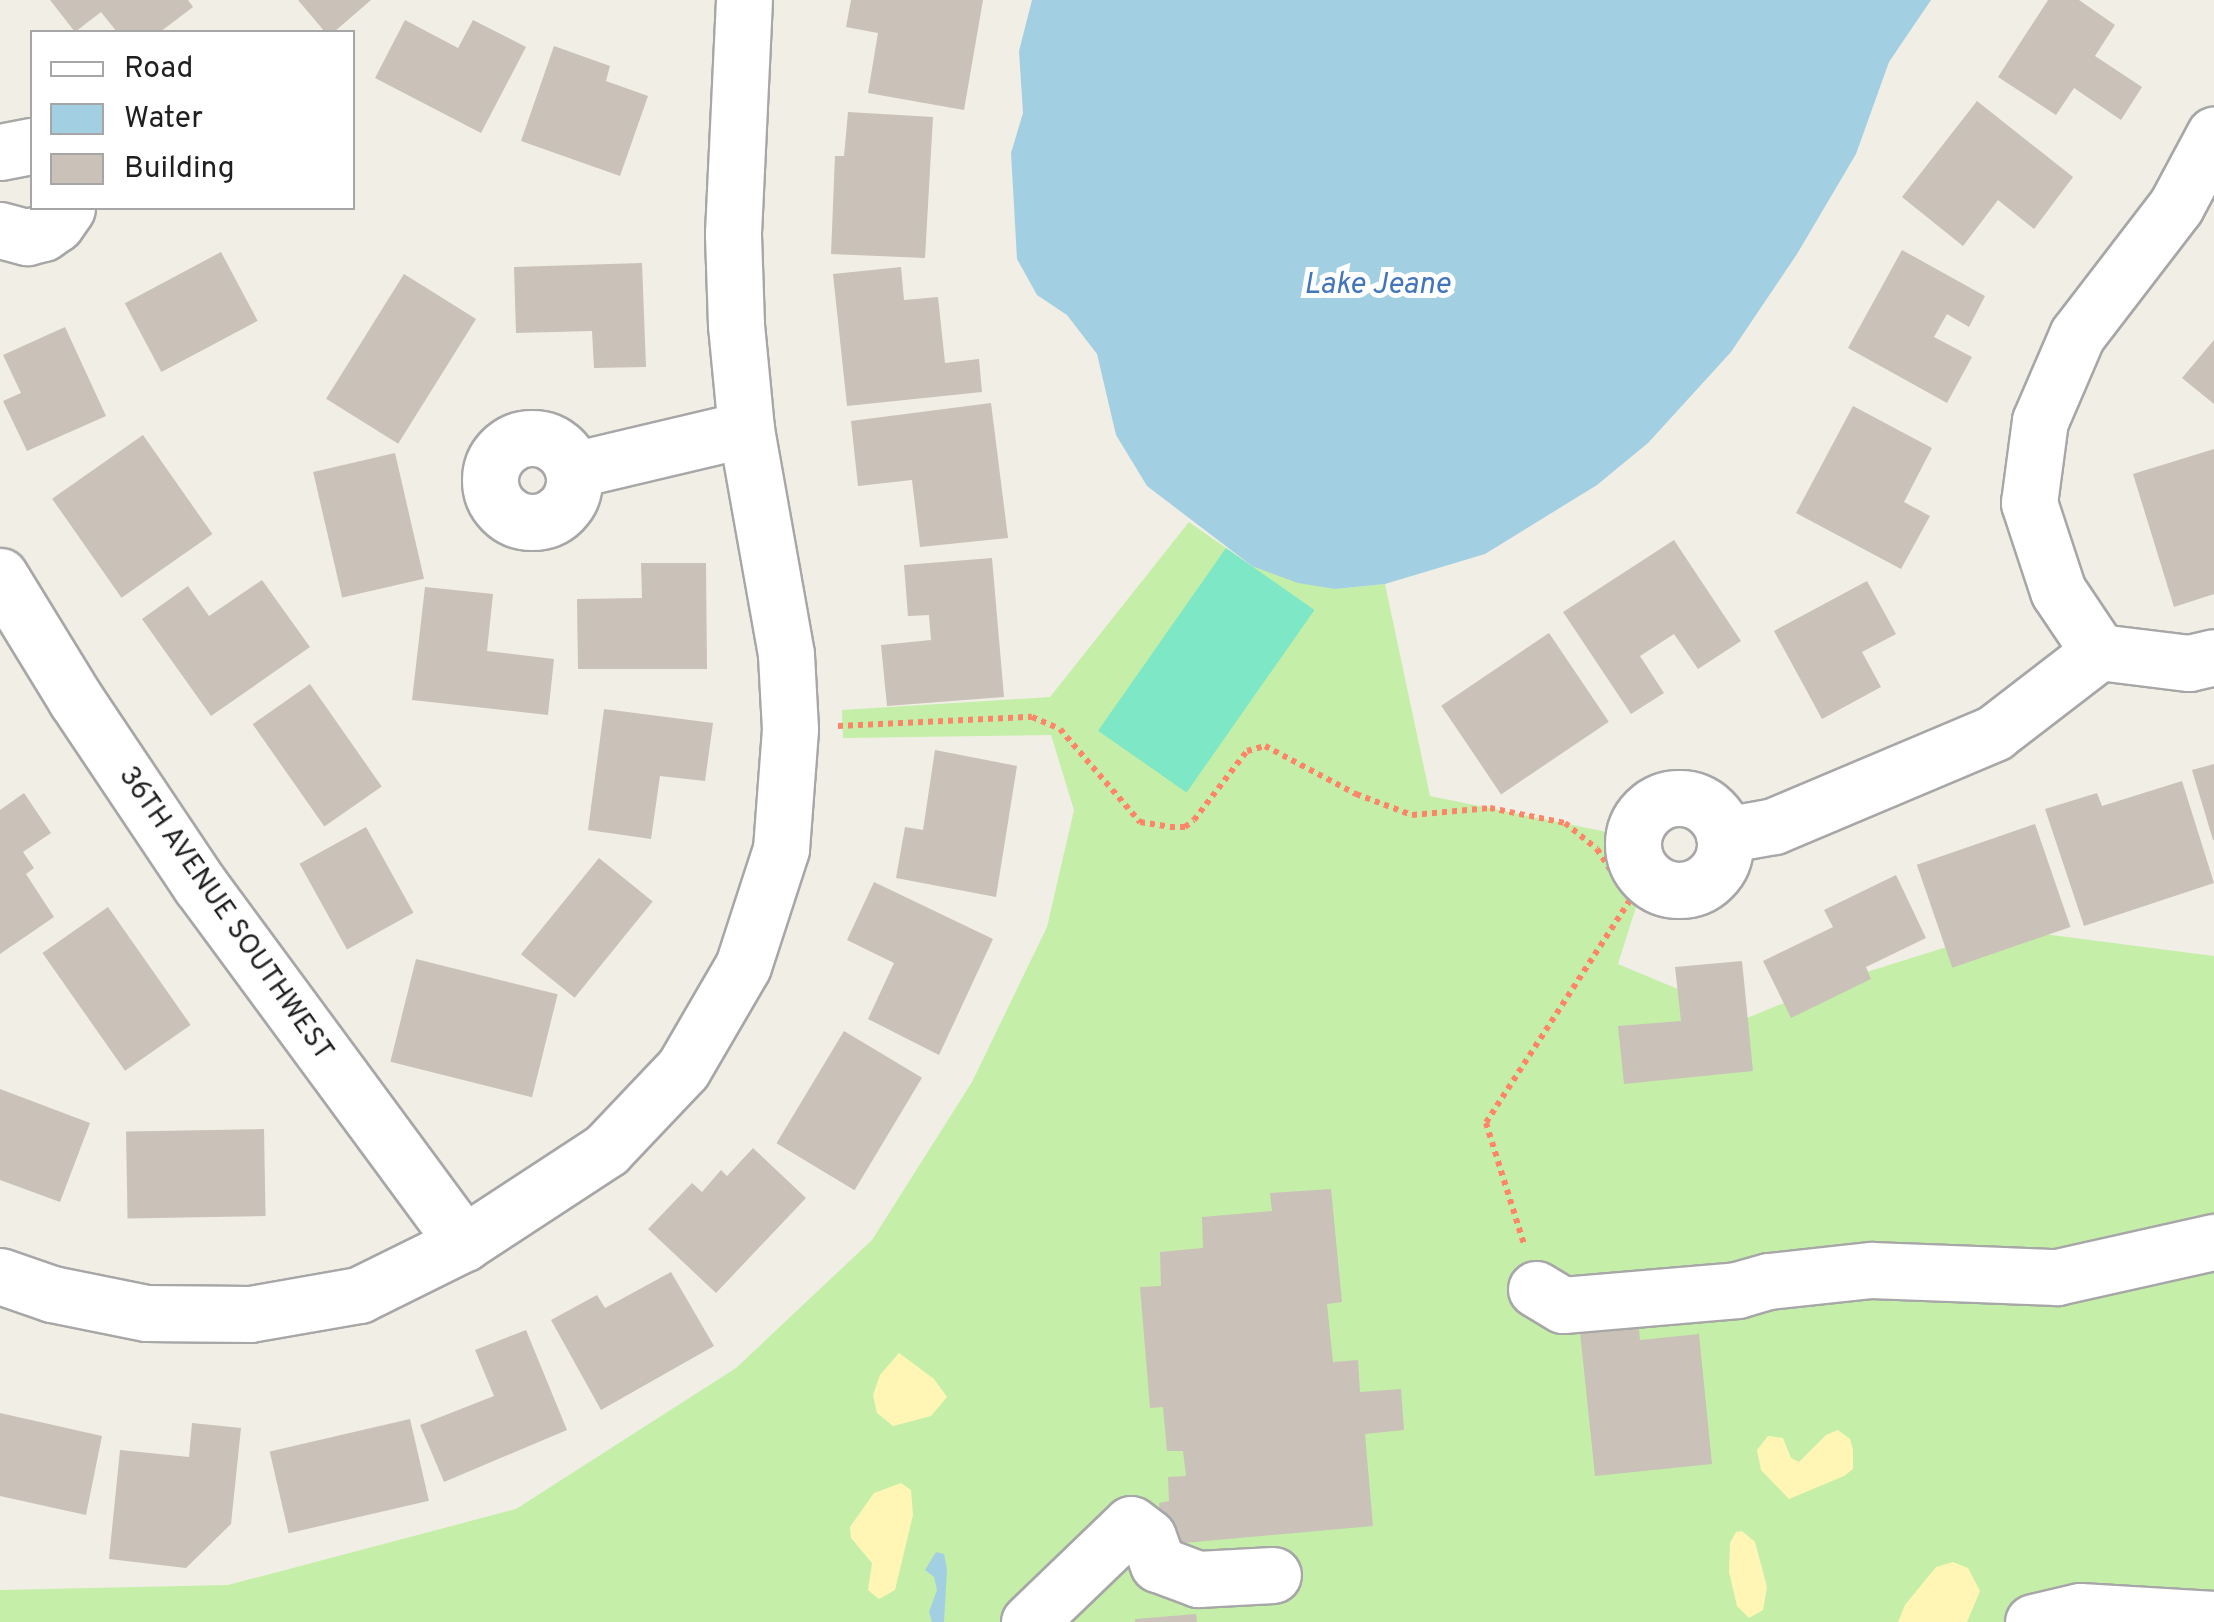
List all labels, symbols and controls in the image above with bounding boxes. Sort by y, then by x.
legend [30,30,355,210]
text: Road [124,51,193,88]
text: Water [124,101,203,138]
text: Building [124,151,235,188]
water label: Lake Jeane [1304,268,1450,304]
street label: 36TH AVENUE SOUTHWEST [110,760,340,1068]

